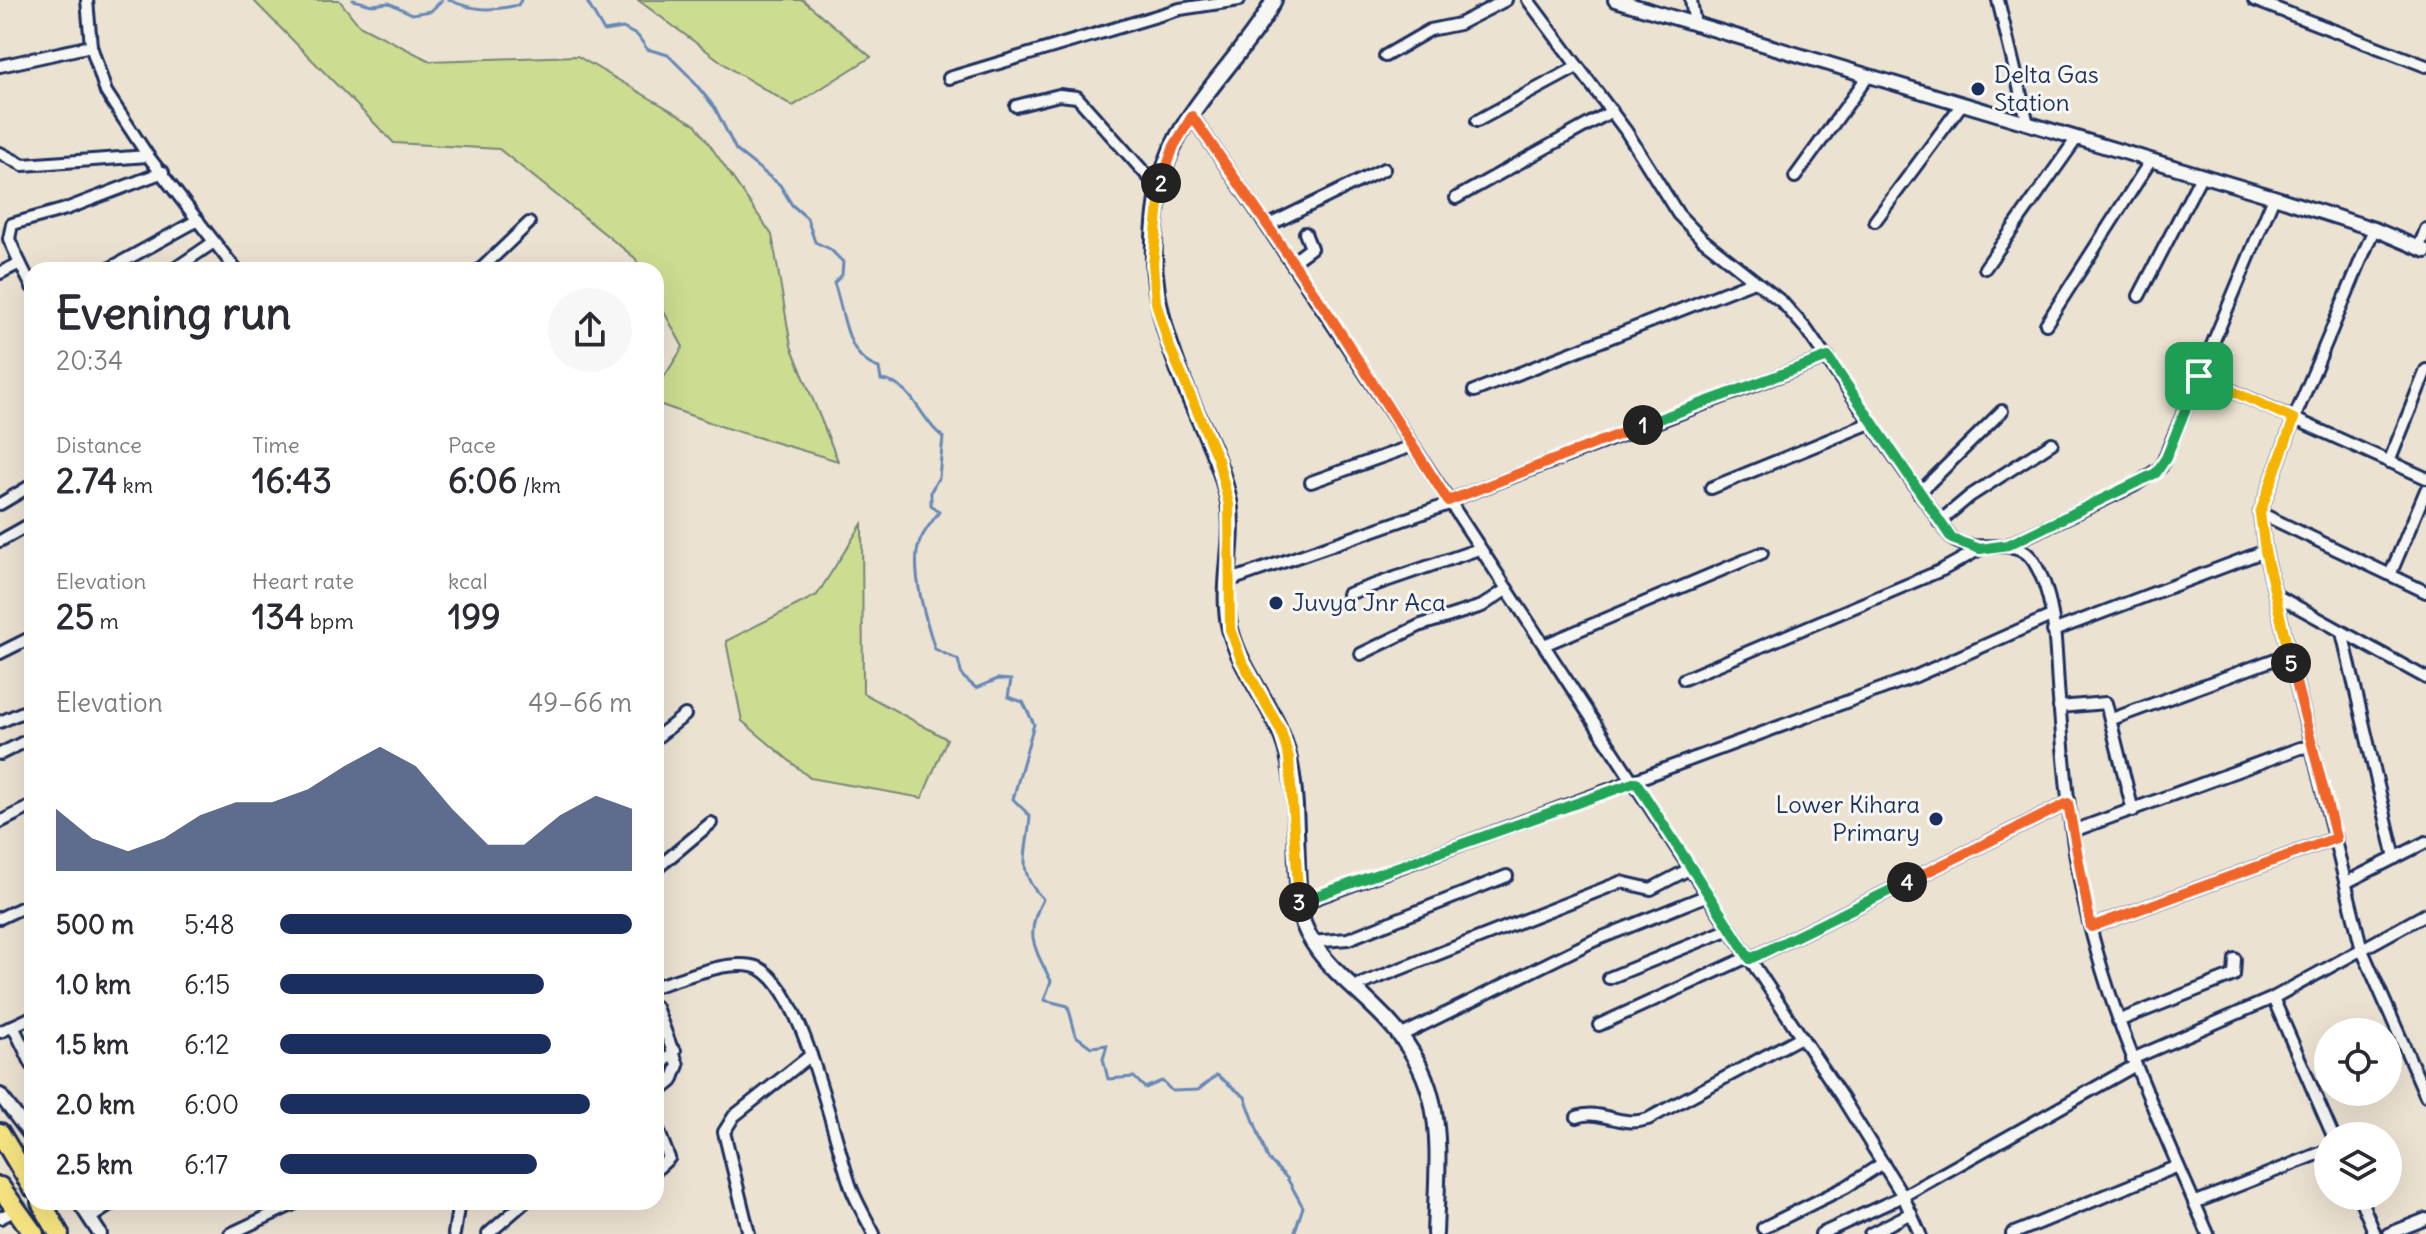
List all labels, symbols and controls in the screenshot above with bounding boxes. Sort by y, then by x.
place label: Delta Gas Station [1994,59,2099,117]
marker: Delta Gas Station [1969,80,1987,98]
pin: 2 [1141,163,1181,203]
text: 2 [1155,169,1167,197]
text: Evening run [56,286,291,341]
button: share [548,288,632,372]
pin [2165,342,2233,410]
text: 20:34 [56,344,123,377]
icon: arrive [2177,354,2221,398]
pin: 1 [1623,405,1663,445]
text: 1 [1639,411,1647,439]
text: Distance [56,431,142,459]
text: Time [252,431,300,459]
text: Pace [448,431,496,459]
text: 2.74 [56,459,117,502]
text: 16:43 [252,459,332,502]
text: 6:06 [448,459,517,502]
text: km [117,471,153,499]
text: /km [517,471,561,499]
text: Elevation [56,567,146,595]
text: Heart rate [252,567,354,595]
text: kcal [448,567,488,595]
place label: Juvya Jnr Aca [1292,587,1446,617]
marker: Juvya Jnr Aca [1267,594,1285,612]
text: 25 [56,595,94,638]
text: 134 [252,595,304,638]
text: 199 [448,595,501,638]
text: m [94,607,119,635]
text: bpm [304,607,354,635]
pin: 5 [2271,643,2311,683]
text: 5 [2285,649,2297,677]
text: Elevation [56,686,163,719]
text: 49–66 m [528,686,632,719]
place label: Lower Kihara Primary [1775,789,1920,847]
marker: Lower Kihara Primary [1927,810,1945,828]
pin: 4 [1887,862,1927,902]
text: 4 [1901,868,1913,896]
pin: 3 [1279,882,1319,922]
text: 3 [1293,888,1305,916]
text: 500 m [56,908,134,941]
text: 5:48 [184,908,235,941]
text: 1.0 km [56,968,131,1001]
text: 6:15 [184,968,230,1001]
map controls [2314,1018,2402,1210]
button: locate [2314,1018,2402,1106]
text: 1.5 km [56,1028,129,1061]
text: 6:12 [184,1028,229,1061]
text: 2.0 km [56,1088,135,1121]
text: 6:00 [184,1088,239,1121]
button: layers [2314,1122,2402,1210]
text: 2.5 km [56,1148,133,1181]
text: 6:17 [184,1148,228,1181]

